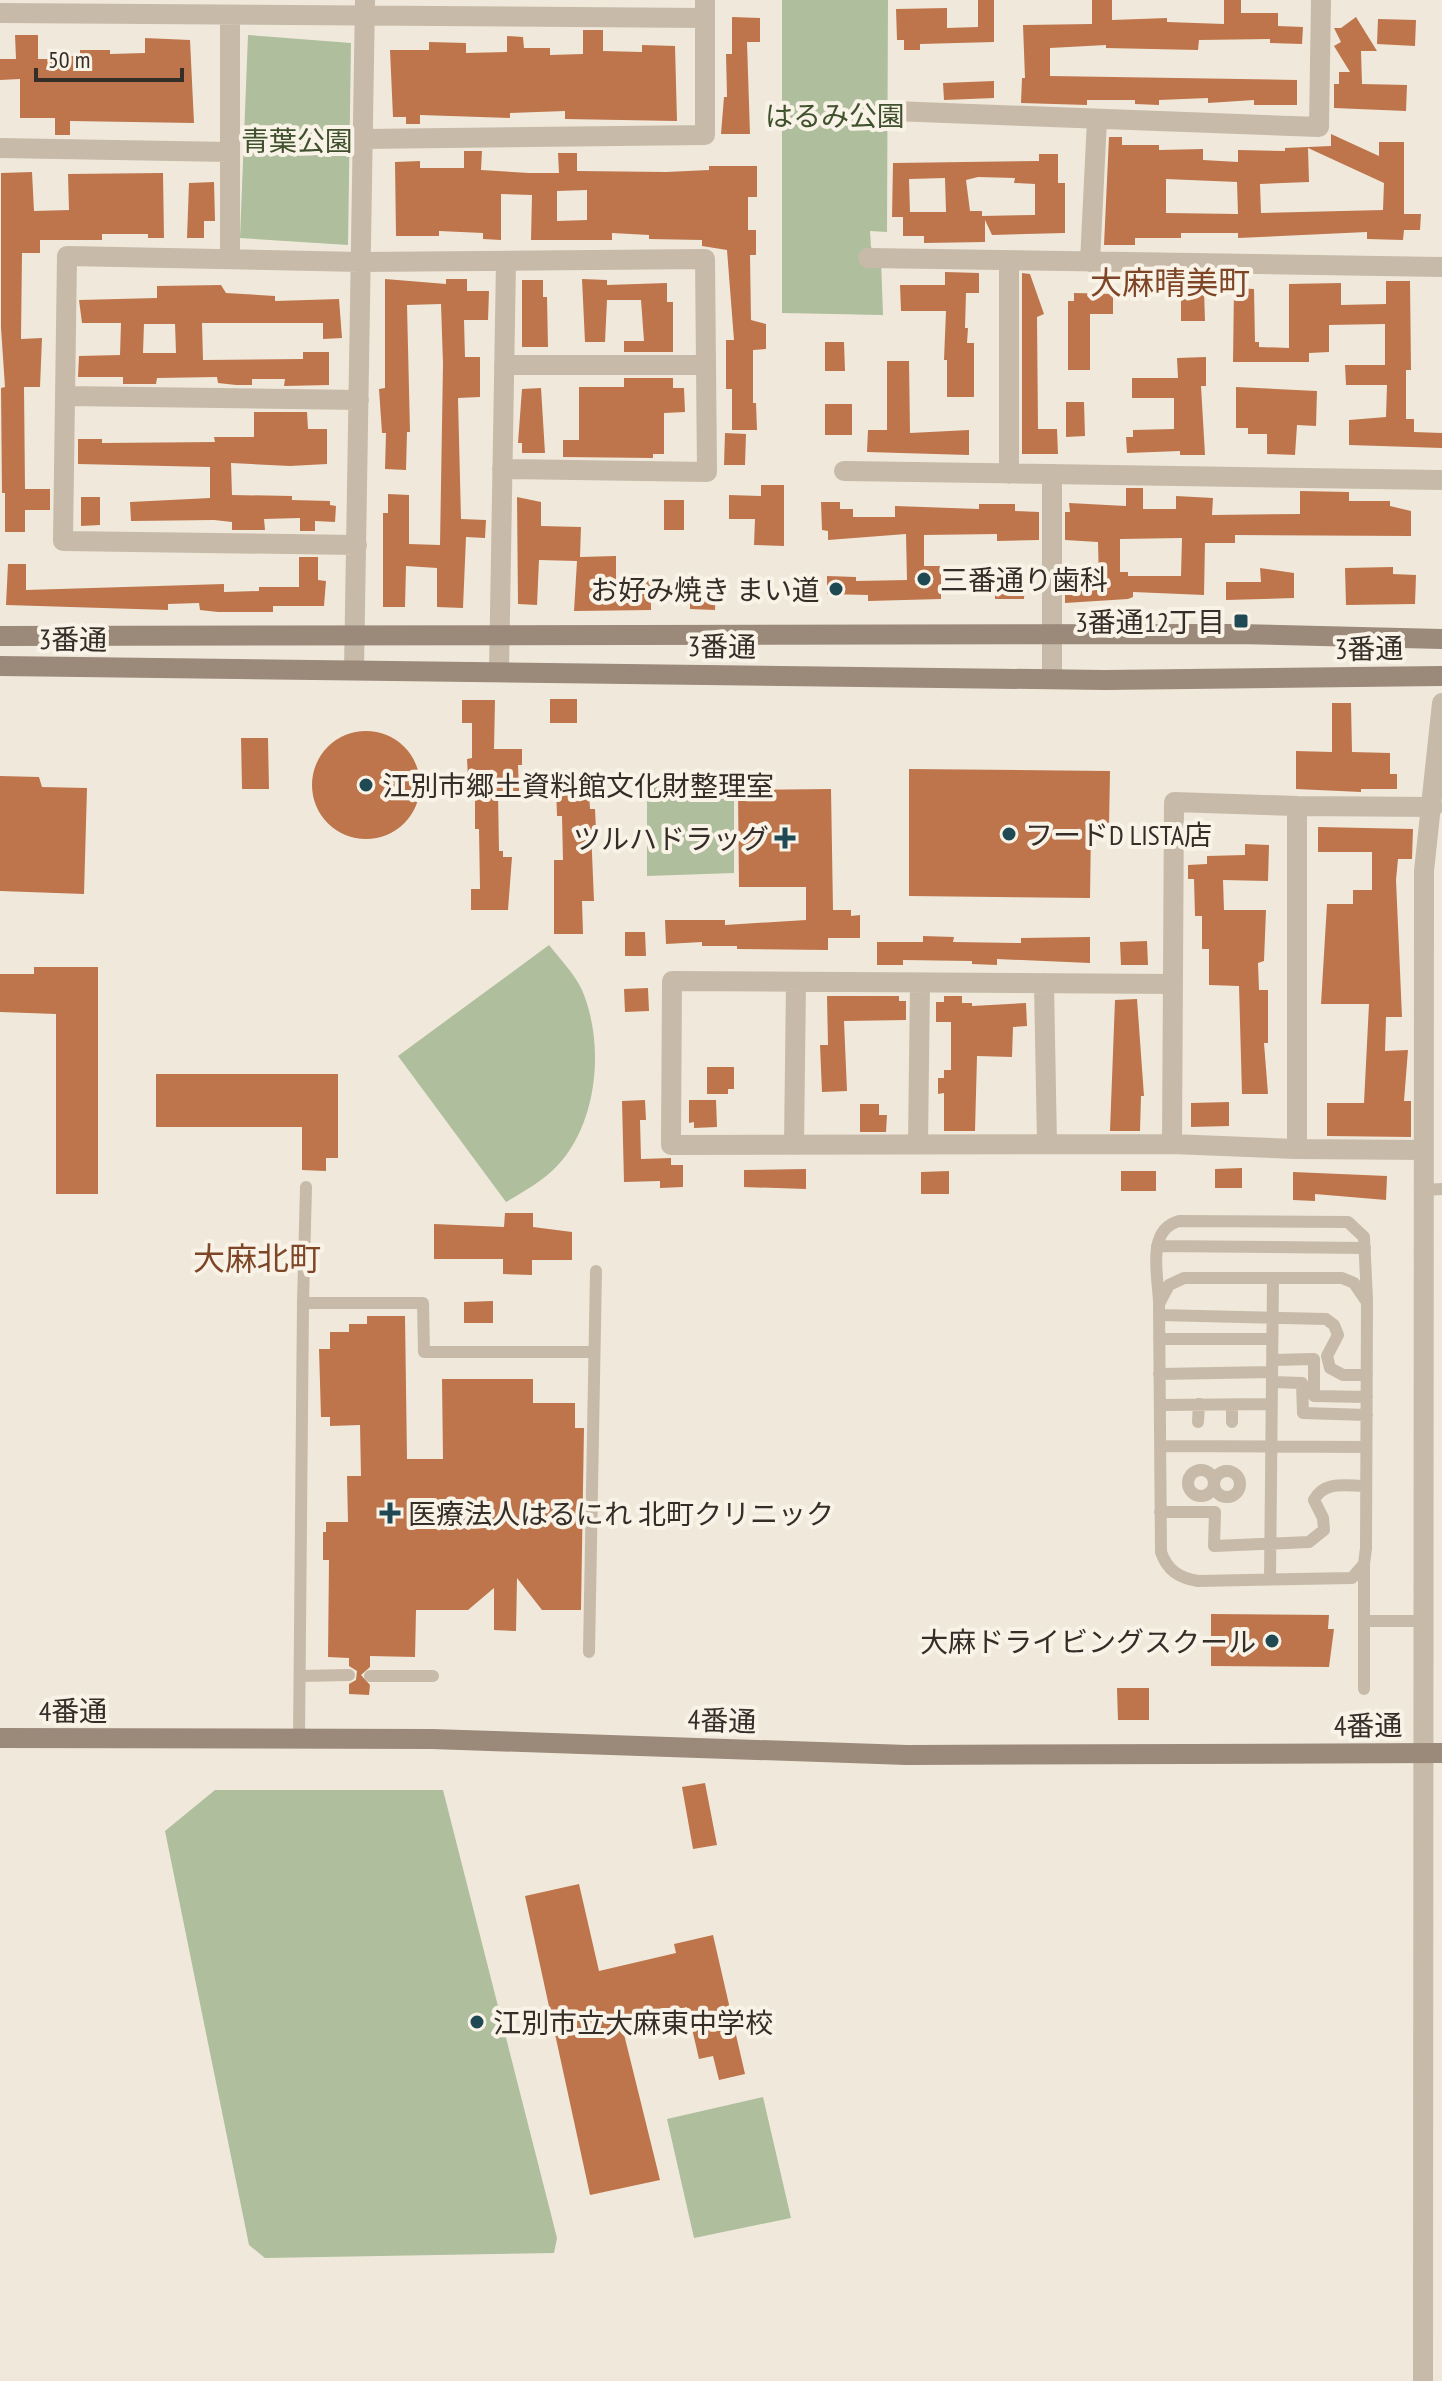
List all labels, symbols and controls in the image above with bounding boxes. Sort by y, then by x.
scale bar [36,32,182,82]
text: 50 m [48,44,90,75]
park label: はるみ公園 [765,97,905,134]
park label: 青葉公園 [241,122,353,159]
district label: 大麻晴美町 [1090,261,1250,303]
place label: 三番通り歯科 [940,561,1108,598]
marker: 三番通り歯科 [915,570,933,588]
place label: お好み焼き まい道 [590,571,820,608]
marker: お好み焼き まい道 [827,580,845,598]
place label: 3番通12丁目 [1075,603,1225,640]
marker: 3番通12丁目 [1232,612,1250,630]
street label: 3番通 [38,620,108,658]
street label: 3番通 [687,627,757,665]
street label: 3番通 [1334,629,1404,667]
place label: 江別市郷土資料館文化財整理室 [382,767,774,804]
marker: 江別市郷土資料館文化財整理室 [357,776,375,794]
place label: フードD LISTA店 [1025,816,1212,853]
place label: ツルハドラッグ [573,820,769,857]
marker: フードD LISTA店 [1000,825,1018,843]
marker: ツルハドラッグ [776,829,794,847]
district label: 大麻北町 [193,1237,321,1279]
place label: 医療法人はるにれ 北町クリニック [408,1495,834,1532]
marker: 医療法人はるにれ 北町クリニック [379,1502,401,1524]
place label: 大麻ドライビングスクール [920,1623,1256,1660]
marker: 大麻ドライビングスクール [1263,1632,1281,1650]
street label: 4番通 [39,1692,107,1729]
street label: 4番通 [687,1700,757,1740]
street label: 4番通 [1333,1706,1403,1744]
place label: 江別市立大麻東中学校 [493,2004,773,2041]
marker: 江別市立大麻東中学校 [468,2013,486,2031]

